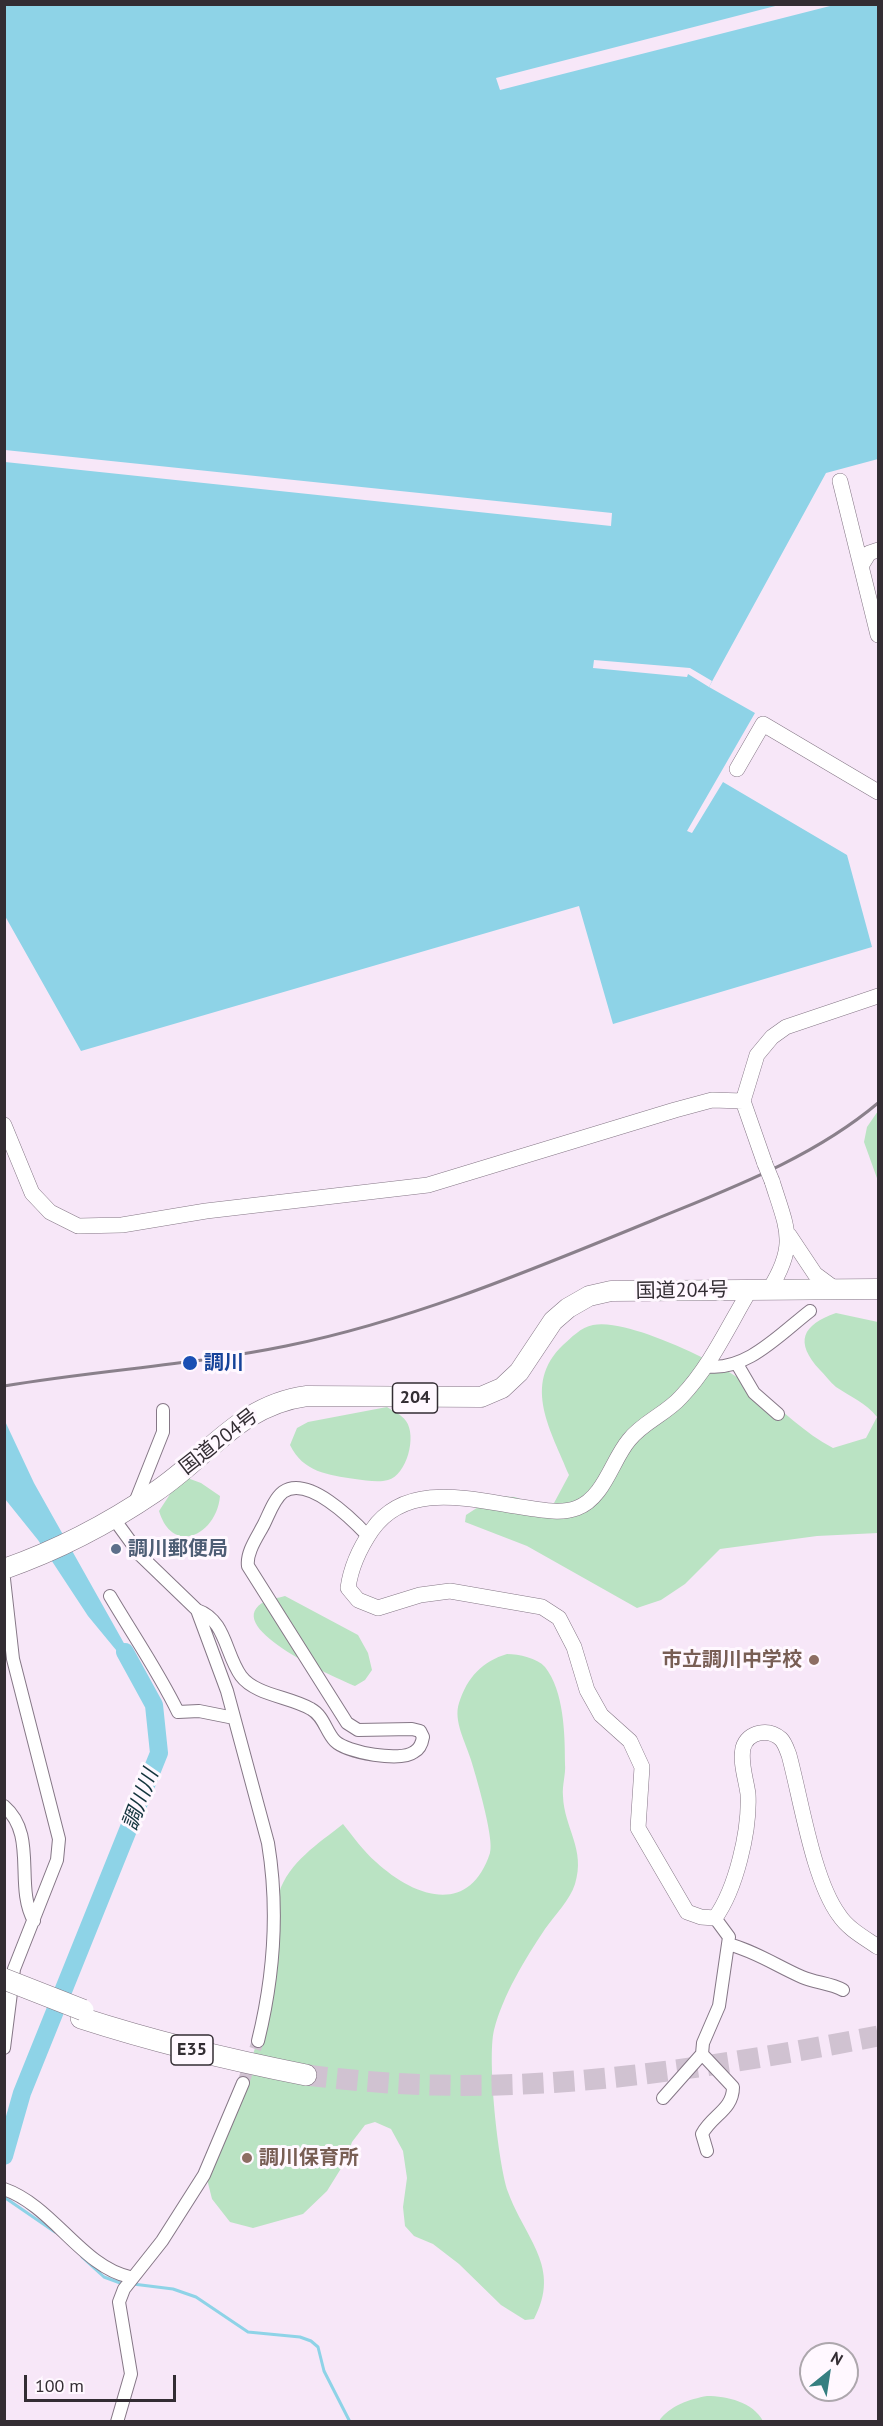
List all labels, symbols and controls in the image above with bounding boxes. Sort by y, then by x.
street label: 国道204号 [635,1278,729,1304]
place label: 調川 [204,1351,244,1375]
marker: 調川 [181,1354,199,1372]
road number: 204 [392,1383,438,1413]
street label: 国道204号 [175,1404,263,1480]
place label: 調川郵便局 [128,1537,228,1561]
marker: 調川郵便局 [109,1542,123,1556]
place label: 市立調川中学校 [662,1648,802,1672]
marker: 市立調川中学校 [807,1653,821,1667]
water label: 調川川 [118,1766,164,1834]
road number: E35 [171,2035,213,2065]
place label: 調川保育所 [259,2146,359,2170]
marker: 調川保育所 [240,2151,254,2165]
north arrow [799,2342,859,2402]
text: N [827,2347,847,2369]
scale bar [27,2363,178,2401]
text: 100 m [35,2374,84,2397]

